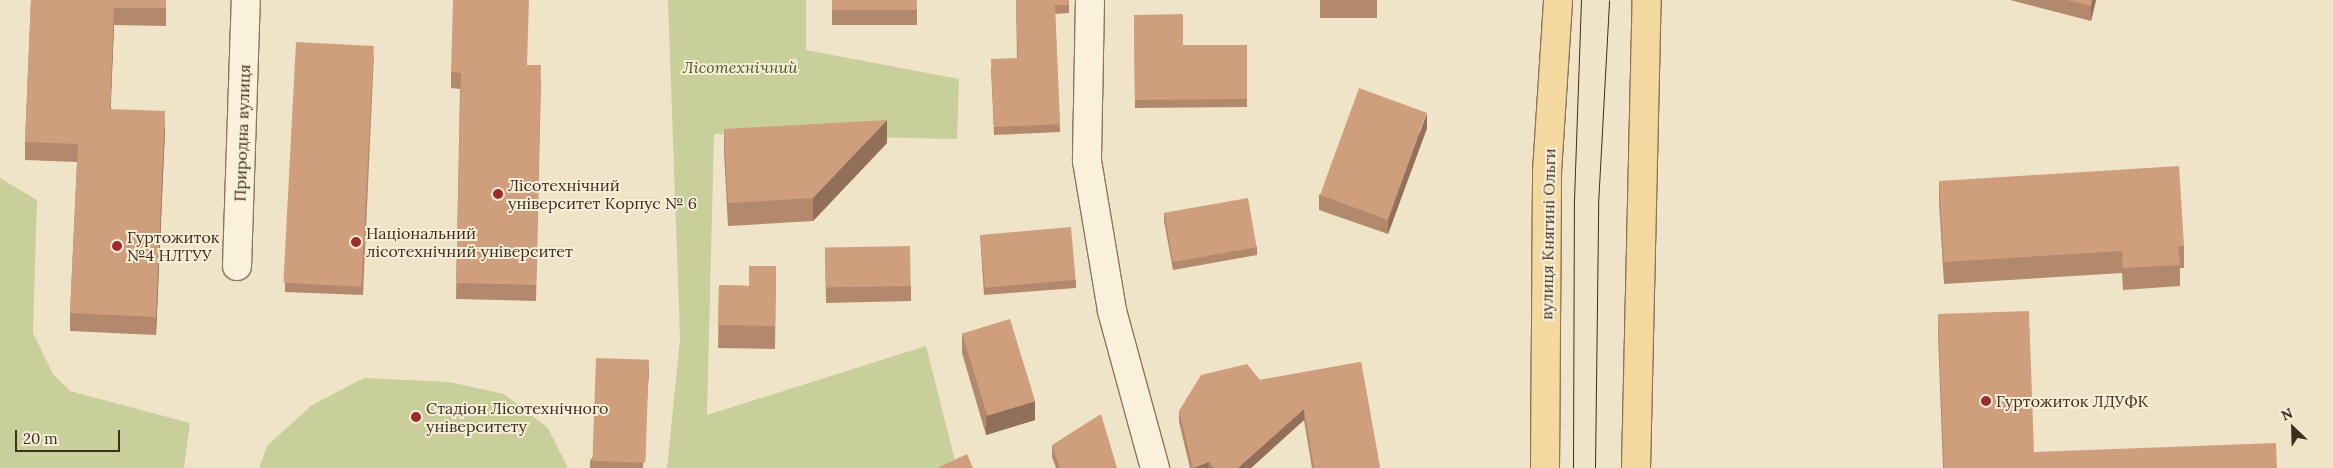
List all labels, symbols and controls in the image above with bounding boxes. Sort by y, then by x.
park label: Лісотехнічний [682,57,798,77]
street label: Природна вулиця [230,64,254,202]
street label: вулиця Княгині Ольги [1537,148,1559,320]
place label: Лісотехнічний університет Корпус № 6 [508,175,697,213]
marker: Лісотехнічний університет Корпус № 6 [492,188,504,200]
place label: Національний лісотехнічний університет [366,223,573,261]
place label: Гуртожиток №4 НЛТУУ [127,227,219,265]
marker: Національний лісотехнічний університет [350,236,362,248]
marker: Гуртожиток №4 НЛТУУ [111,240,123,252]
place label: Гуртожиток ЛДУФК [1996,391,2148,411]
marker: Гуртожиток ЛДУФК [1980,395,1992,407]
place label: Стадіон Лісотехнічного університету [426,398,608,436]
north arrow [2268,403,2318,453]
text: N [2278,404,2295,425]
marker: Стадіон Лісотехнічного університету [410,411,422,423]
scale bar [18,420,122,452]
text: 20 m [23,429,58,448]

